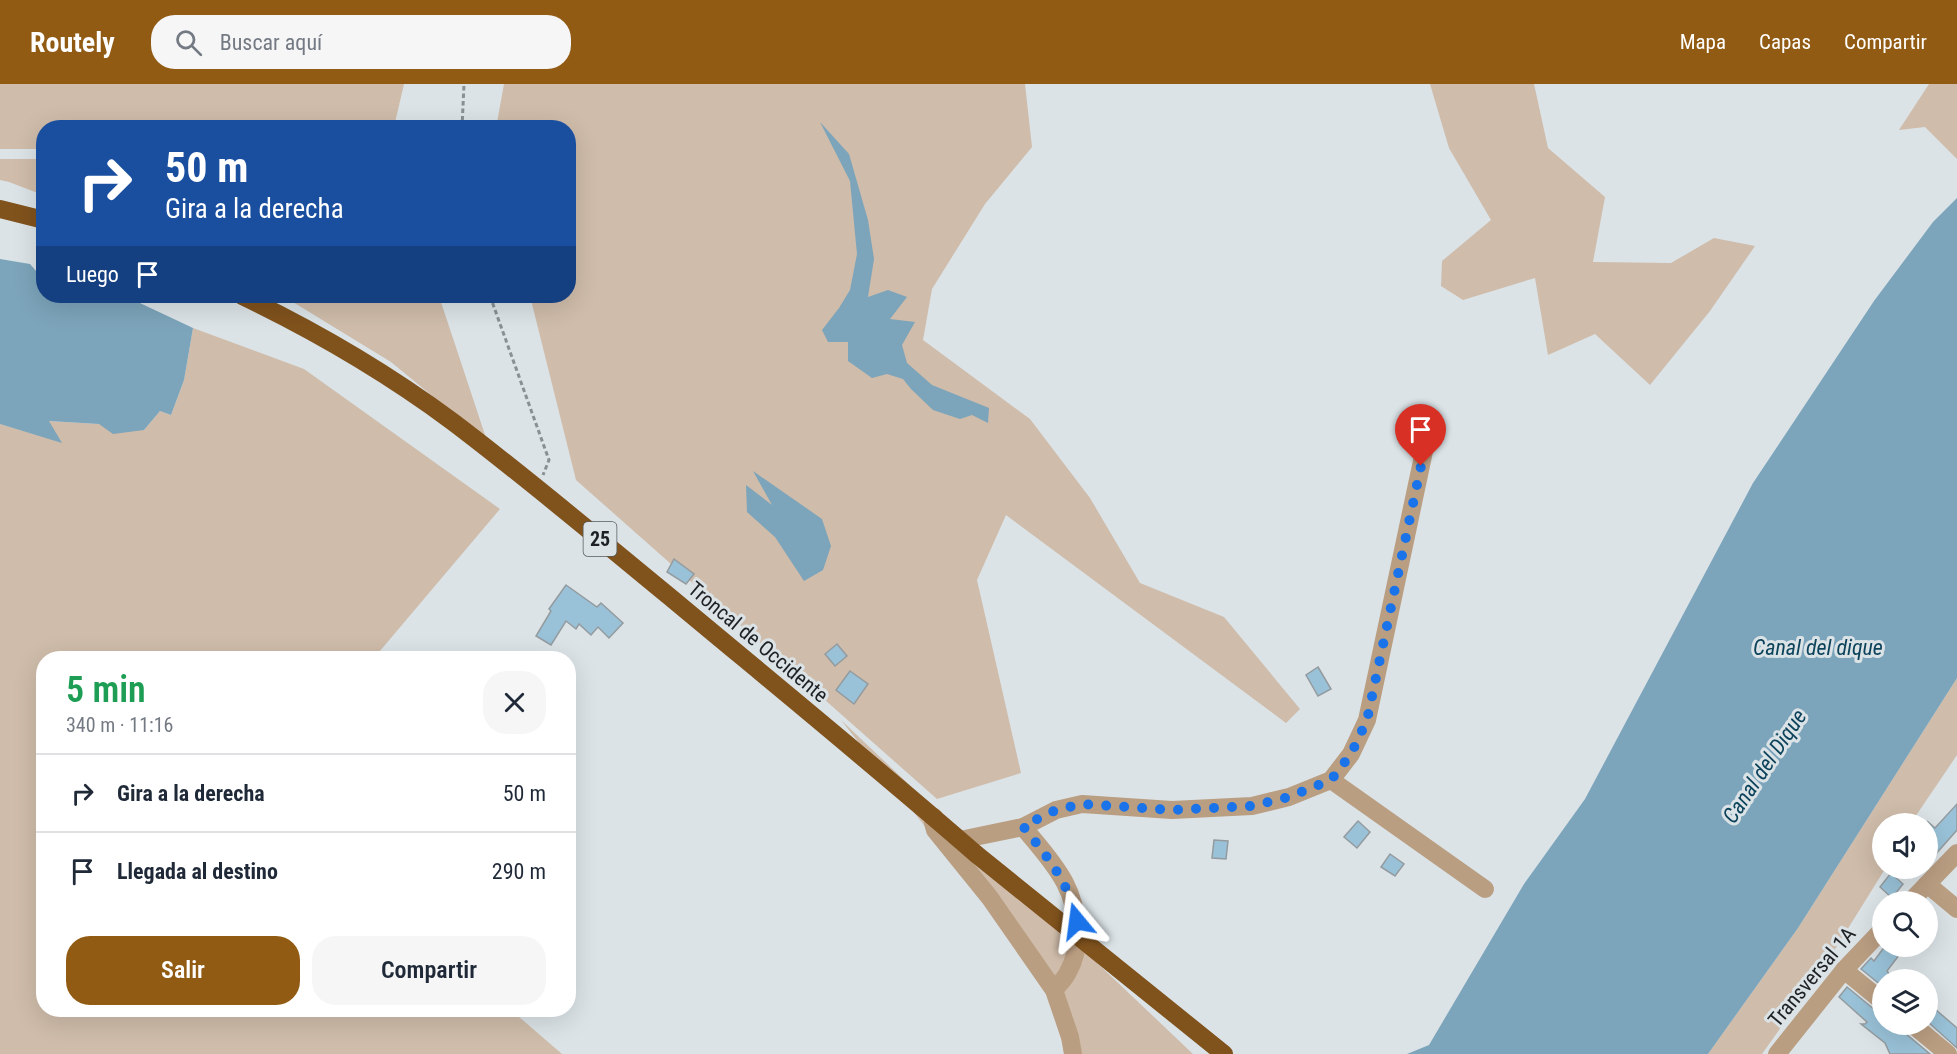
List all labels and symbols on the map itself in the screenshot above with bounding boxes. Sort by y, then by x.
pin [1395,404,1446,466]
road number: 25 [584,522,616,556]
street label: Troncal de Occidente [683,577,833,707]
water label: Canal del dique [1753,635,1883,660]
water label: Canal del Dique [1717,705,1812,828]
position arrow [1045,889,1109,953]
street label: Transversal 1A [1763,922,1861,1032]

